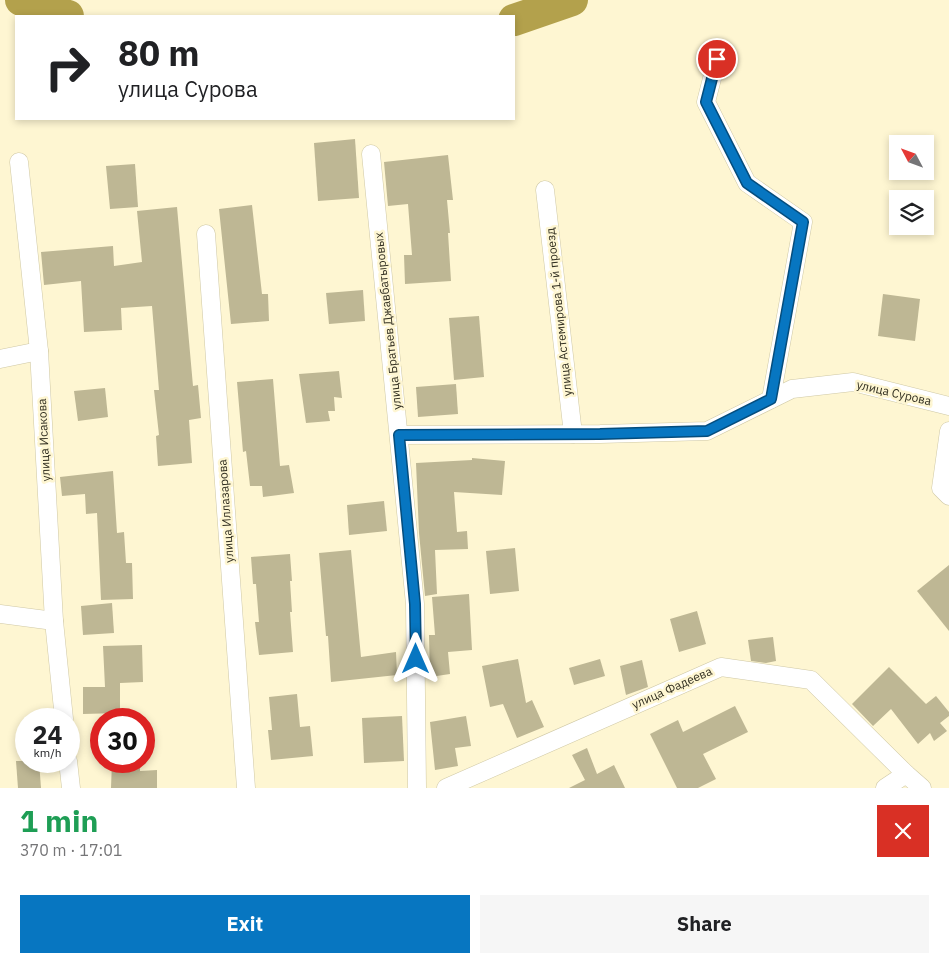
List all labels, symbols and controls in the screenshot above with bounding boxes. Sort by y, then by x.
text: 80 m [118,30,200,76]
icon: right [35,35,100,100]
pin [696,38,738,80]
icon: arrive [703,45,731,73]
text: улица Сурова [118,74,258,103]
north arrow [889,135,934,180]
map controls [889,135,934,235]
button: layers [889,190,934,235]
street label: улица Астемирова 1-й проезд [542,227,575,397]
street label: улица Братьев Джавбатыровых [371,232,404,410]
street label: улица Сурова [855,377,934,409]
street label: улица Исакова [34,398,53,482]
street label: улица Иллазарова [214,458,237,563]
position arrow [389,632,441,684]
street label: улица Фадеева [629,663,715,712]
speed limit sign: 30 [90,708,155,773]
text: 24 [32,718,63,751]
text: km/h [33,745,62,760]
text: 1 min [20,801,98,840]
button: close [877,805,929,857]
text: 370 m · 17:01 [20,840,122,860]
button: Exit [20,895,470,953]
button: Share [480,895,929,953]

